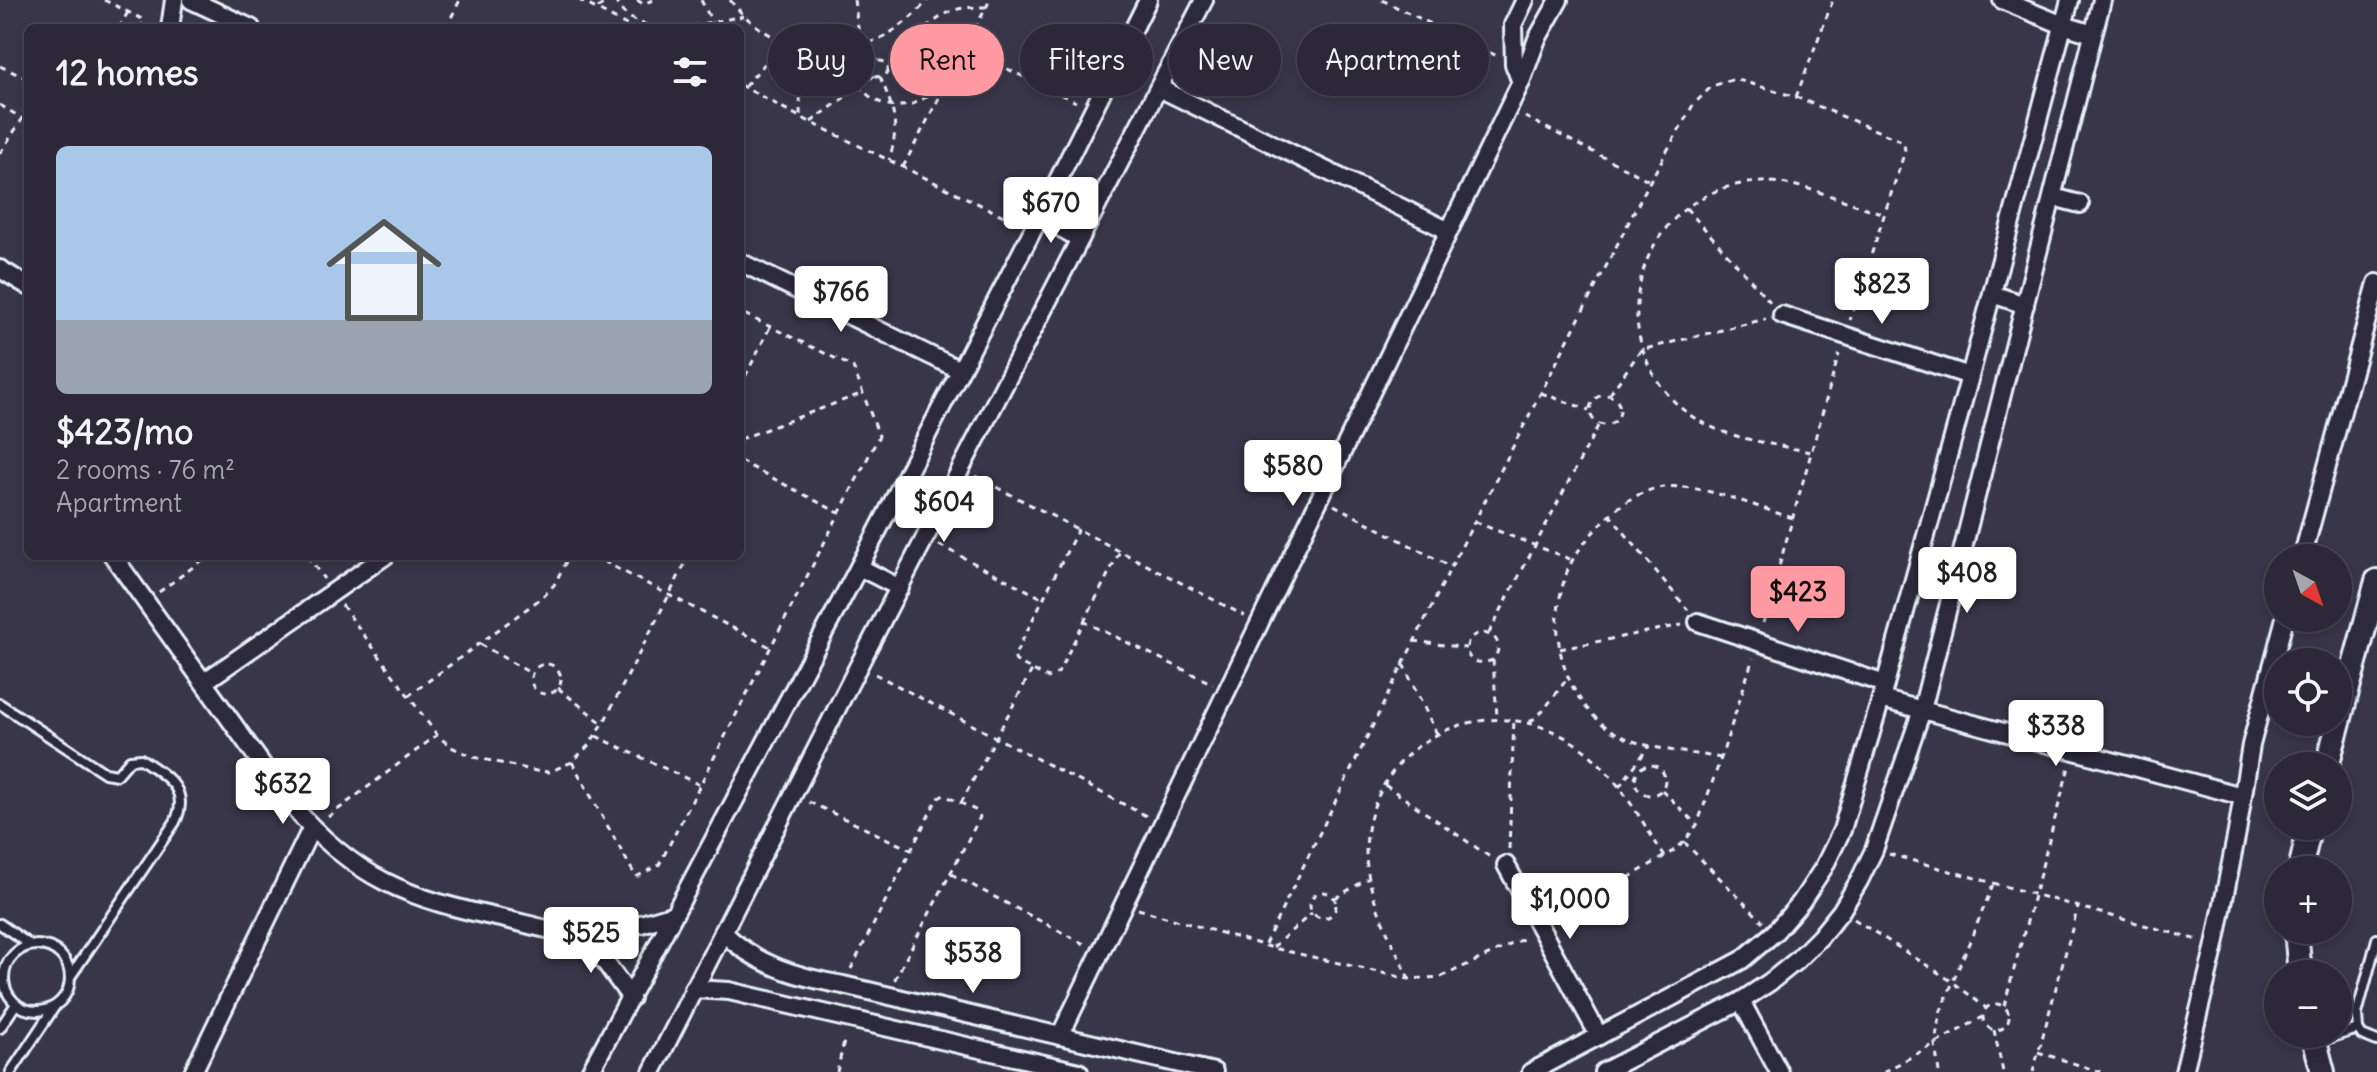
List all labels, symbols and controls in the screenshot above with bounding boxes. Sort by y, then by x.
chip: Buy [768,24,874,96]
chip: Rent [890,24,1004,96]
chip: Filters [1020,24,1153,96]
chip: New [1169,24,1281,96]
chip: Apartment [1297,24,1489,96]
icon: filters [668,50,712,94]
text: 12 homes [56,51,199,94]
pin: $670 [1004,177,1098,245]
text: $670 [1021,186,1081,219]
icon: home [312,198,456,342]
pin: $823 [1835,258,1929,326]
pin: $766 [794,266,888,334]
text: $823 [1853,267,1911,300]
text: $766 [813,275,869,308]
text: $423/mo [56,410,193,453]
pin: $580 [1246,440,1340,508]
text: $580 [1262,449,1324,482]
text: 2 rooms · 76 m² [56,453,235,486]
pin: $604 [897,476,991,544]
text: $604 [913,485,975,518]
text: Apartment [56,486,182,519]
north arrow [2264,544,2352,632]
map controls [2264,544,2352,1048]
pin: $408 [1920,547,2014,615]
text: $408 [1936,556,1998,589]
pin: $423 [1751,566,1845,634]
text: $423 [1769,575,1827,608]
button: locate [2264,648,2352,736]
pin: $338 [2009,700,2103,768]
text: $338 [2027,709,2085,742]
button: layers [2264,752,2352,840]
pin: $632 [236,758,330,826]
text: $632 [254,767,312,800]
button: + [2264,856,2352,944]
pin: $1,000 [1505,873,1635,941]
text: $1,000 [1529,882,1611,915]
pin: $525 [544,907,638,975]
text: $525 [562,916,620,949]
pin: $538 [926,927,1020,995]
text: $538 [943,936,1003,969]
button: − [2264,960,2352,1048]

